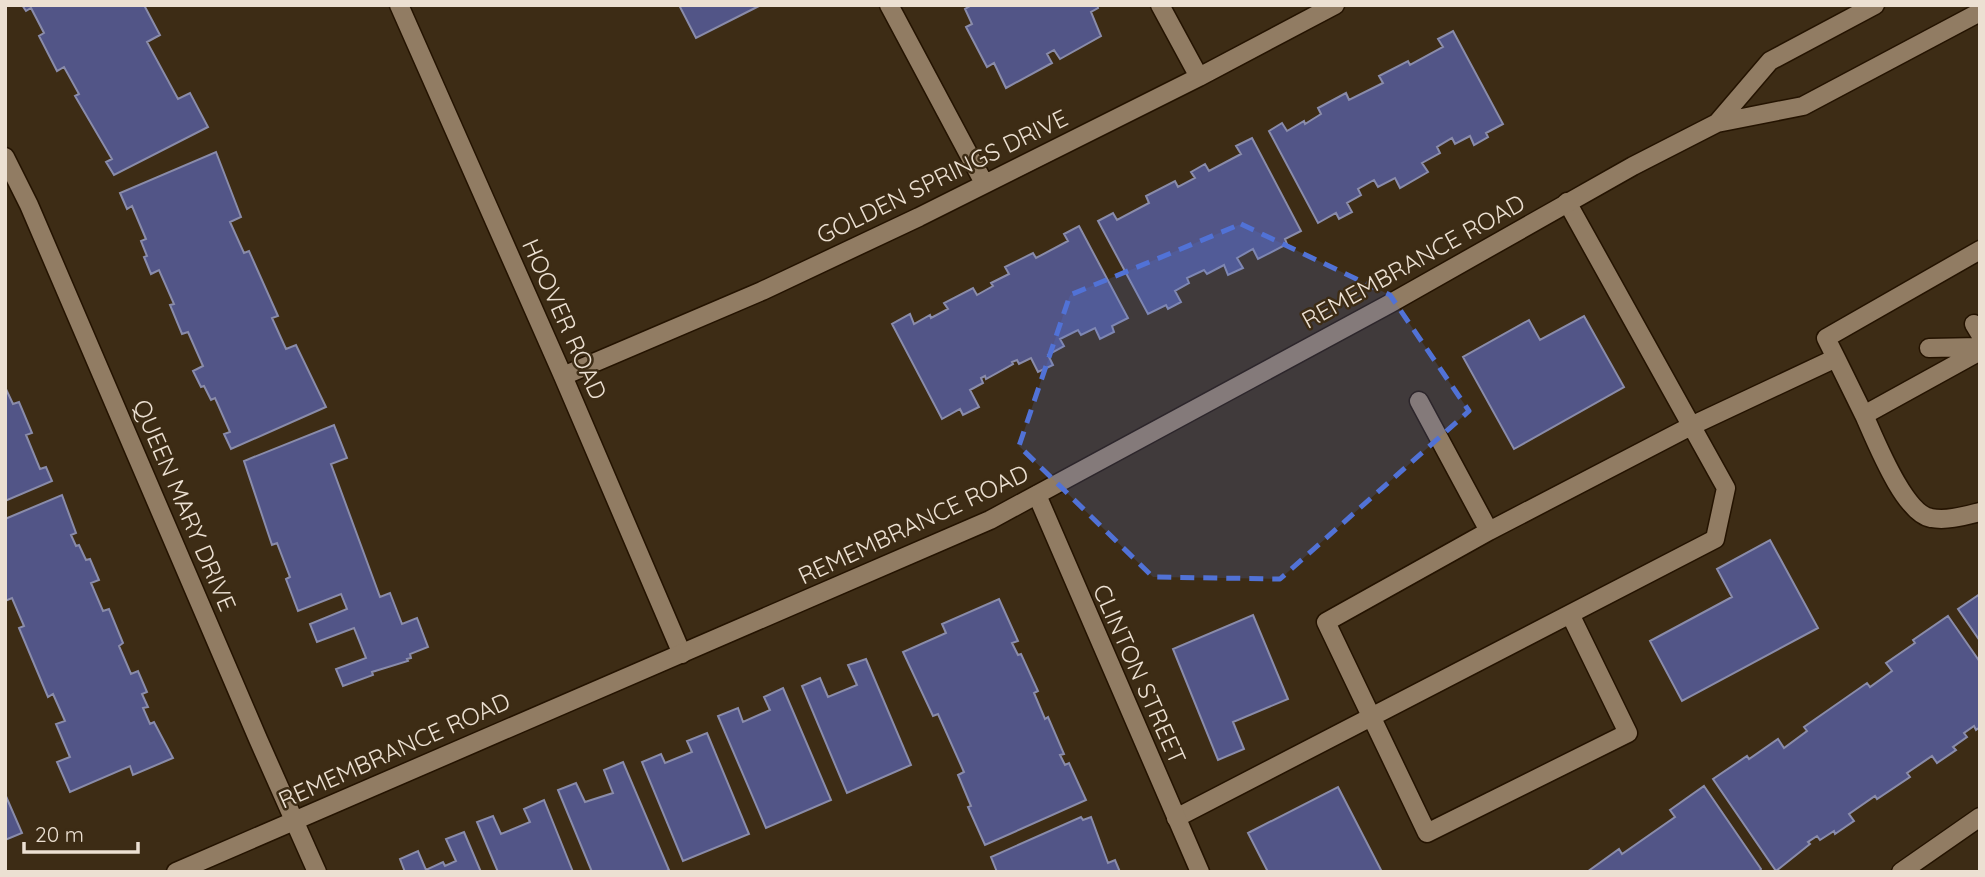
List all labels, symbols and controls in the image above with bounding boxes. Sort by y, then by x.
street label: GOLDEN SPRINGS DRIVE [812,102,1072,250]
street label: REMEMBRANCE ROAD [1296,187,1530,335]
street label: HOOVER ROAD [516,234,614,404]
street label: QUEEN MARY DRIVE [127,395,243,615]
street label: REMEMBRANCE ROAD [793,457,1033,591]
street label: CLINTON STREET [1087,579,1193,769]
street label: REMEMBRANCE ROAD [273,685,515,815]
scale bar [24,810,138,854]
text: 20 m [35,821,84,847]

